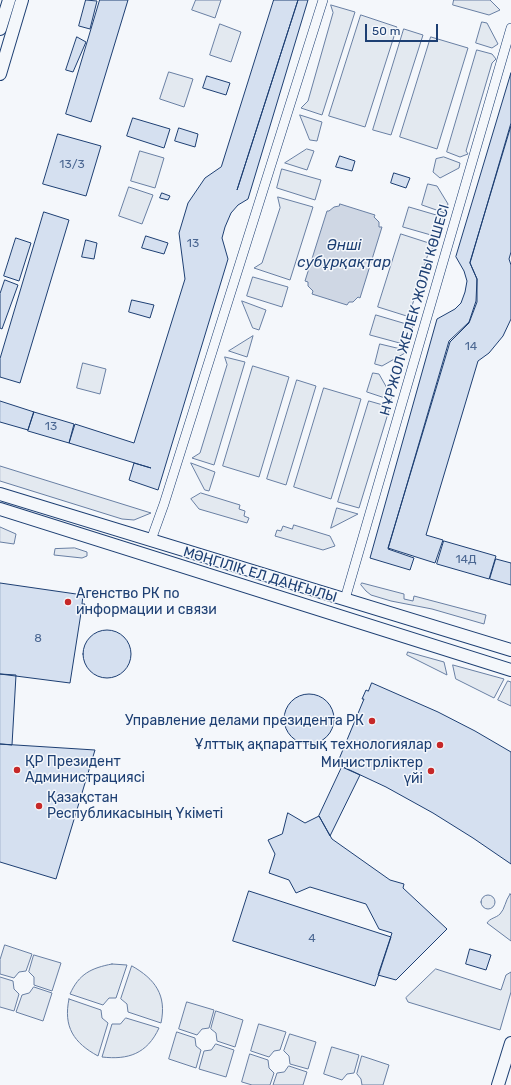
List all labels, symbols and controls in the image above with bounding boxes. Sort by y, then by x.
scale bar [367,16,440,42]
text: 50 m [372,24,400,38]
house number: 13/3 [59,158,85,172]
street label: НҰРЖОЛ ЖЕЛЕК ЖОЛЫ КӨШЕСІ [377,202,453,418]
house number: 13 [187,237,199,251]
water label: Әнші субұрқақтар [297,237,391,272]
house number: 14 [465,340,477,354]
house number: 13 [45,420,57,434]
street label: МӘҢГІЛІК ЕЛ ДАҢҒЫЛЫ [181,544,339,606]
house number: 14Д [455,553,477,567]
place label: Агенство РК по информации и связи [76,586,217,618]
marker: Агенство РК по информации и связи [63,597,73,607]
house number: 8 [34,632,42,646]
place label: Управление делами президента РК [125,713,364,729]
marker: Управление делами президента РК [367,716,377,726]
place label: Ұлттық ақпараттық технологиялар [195,737,432,753]
marker: Ұлттық ақпараттық технологиялар [435,740,445,750]
place label: ҚР Президент Администрациясі [25,754,145,786]
place label: Министрліктер үйі [321,755,423,788]
marker: ҚР Президент Администрациясі [12,765,22,775]
marker: Министрліктер үйі [426,766,436,776]
place label: Қазақстан Республикасының Үкіметі [47,790,223,822]
marker: Қазақстан Республикасының Үкіметі [34,801,44,811]
house number: 4 [308,932,316,946]

